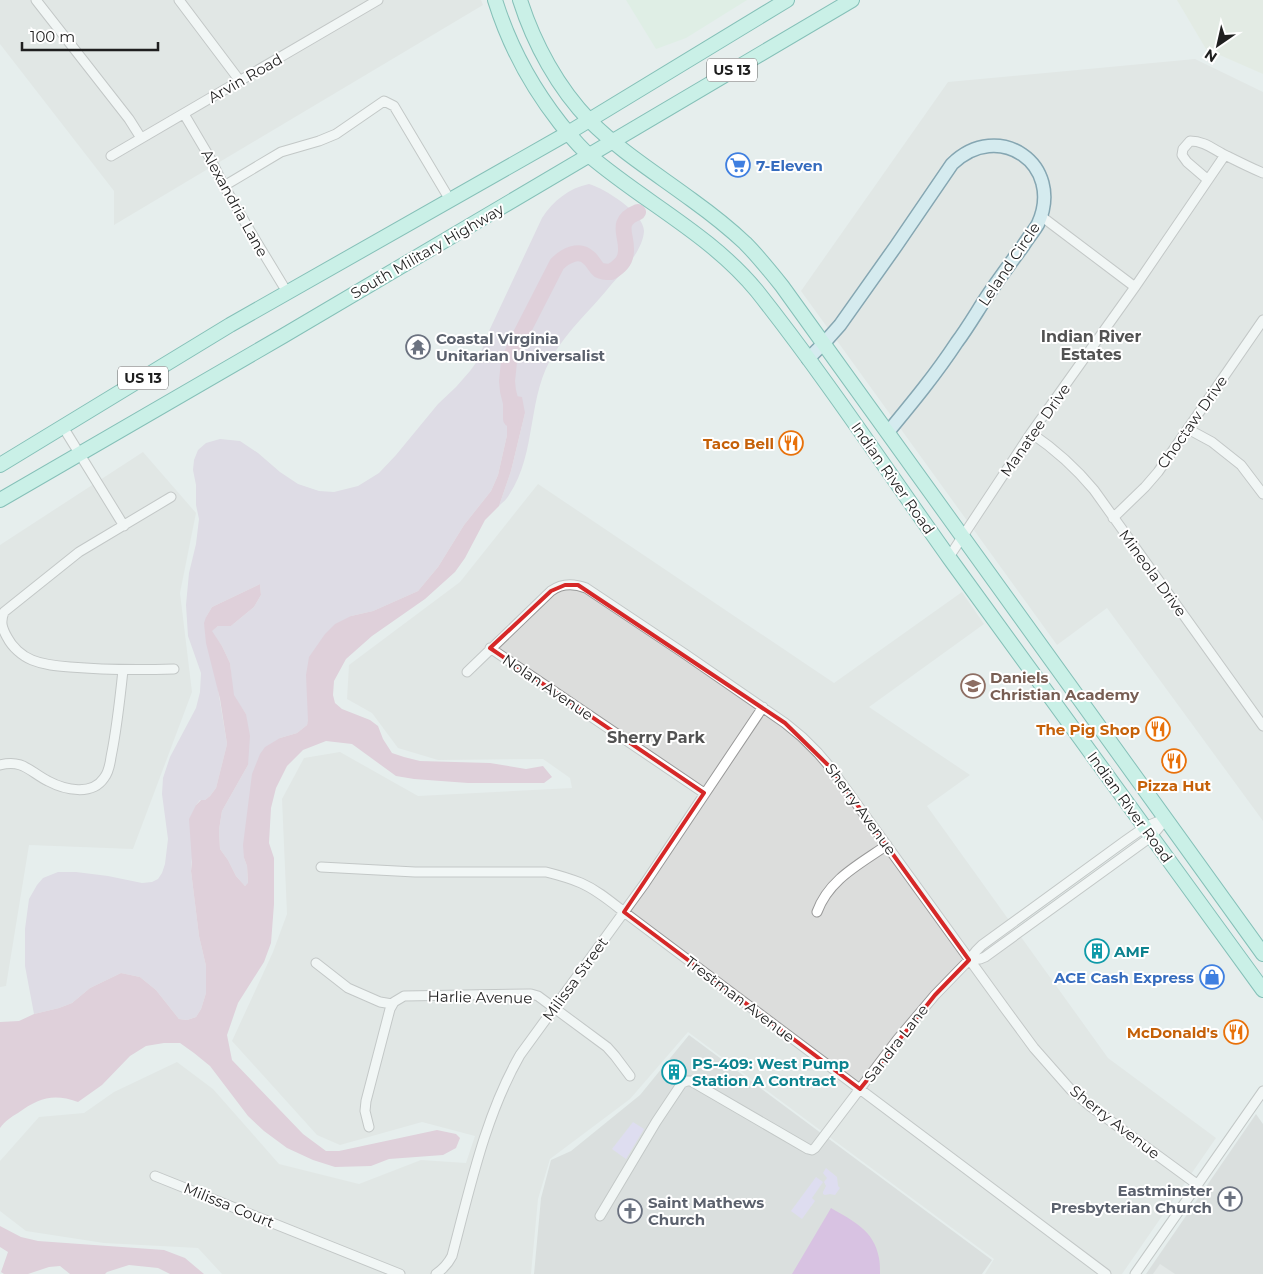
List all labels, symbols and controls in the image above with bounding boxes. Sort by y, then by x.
scale bar [22,20,159,52]
north arrow [1193,20,1243,70]
text: 100 m [30,27,75,46]
text: N [1201,45,1220,66]
street label: Arvin Road [205,49,285,107]
road number: US 13 [707,58,757,82]
street label: Alexandria Lane [198,146,272,260]
supermarket icon: 7-Eleven [725,152,751,178]
place label: 7-Eleven [756,156,823,175]
street label: South Military Highway [347,199,508,303]
street label: Leland Circle [974,219,1044,309]
district label: Indian River Estates [1041,327,1141,364]
place label: Coastal Virginia Unitarian Universalist [436,329,606,365]
temple icon: Coastal Virginia Unitarian Universalist [405,334,431,360]
road number: US 13 [118,366,168,389]
street label: Choctaw Drive [1153,372,1231,472]
street label: Manatee Drive [996,380,1074,480]
street label: Indian River Road [847,418,939,538]
restaurant icon: Taco Bell [778,430,804,456]
place label: Taco Bell [703,434,774,453]
street label: Mineola Drive [1115,526,1191,620]
street label: Nolan Avenue [499,650,597,724]
place label: Daniels Christian Academy [990,668,1140,704]
school or university icon: Daniels Christian Academy [960,673,986,699]
restaurant icon: The Pig Shop [1145,716,1171,742]
place label: The Pig Shop [1036,720,1140,739]
district label: Sherry Park [607,728,705,747]
street label: Indian River Road [1083,748,1177,866]
restaurant icon: Pizza Hut [1161,748,1187,774]
street label: Sherry Avenue [821,759,901,859]
place label: Pizza Hut [1137,776,1212,795]
street label: Milissa Street [538,933,612,1025]
building icon: AMF [1084,938,1110,964]
place label: AMF [1113,942,1150,961]
street label: Trestman Avenue [682,952,798,1046]
shop icon: ACE Cash Express [1199,964,1225,990]
place label: ACE Cash Express [1053,968,1194,987]
street label: Harlie Avenue [428,987,532,1007]
street label: Sandra Lane [860,1000,932,1086]
restaurant icon: McDonald's [1223,1019,1249,1045]
place label: McDonald's [1127,1023,1218,1042]
place label: PS-409: West Pump Station A Contract [692,1054,849,1090]
building icon: PS-409: West Pump Station A Contract [661,1059,687,1085]
street label: Sherry Avenue [1066,1081,1164,1163]
street label: Milissa Court [181,1178,277,1232]
place label: Eastminster Presbyterian Church [1051,1181,1213,1217]
church icon: Eastminster Presbyterian Church [1217,1186,1243,1212]
place label: Saint Mathews Church [648,1193,764,1229]
church icon: Saint Mathews Church [617,1198,643,1224]

